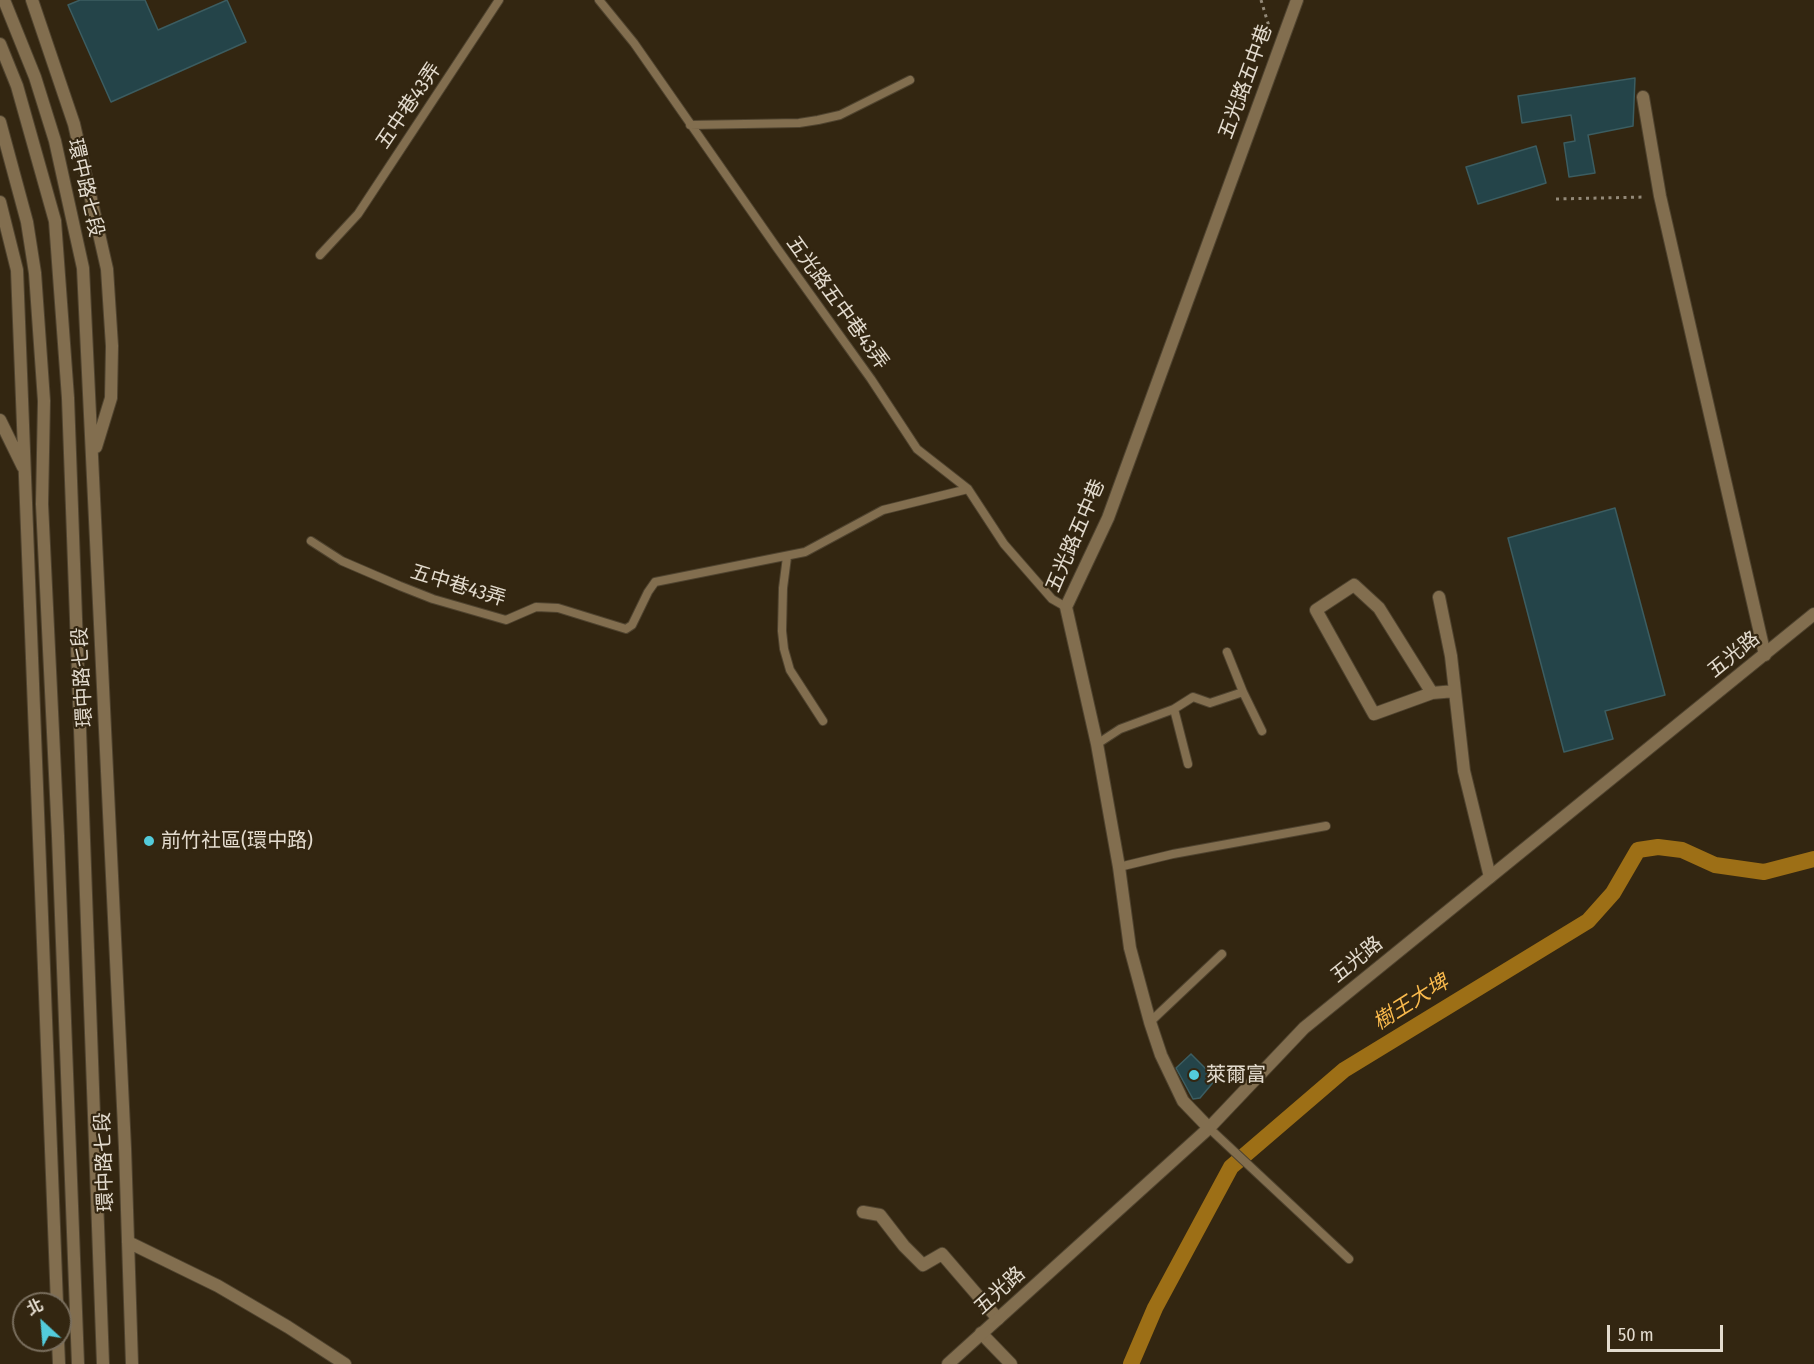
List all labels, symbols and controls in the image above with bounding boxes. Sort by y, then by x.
street label: 五光路五中巷 [1214,22,1278,142]
street label: 五中巷43弄 [372,58,446,154]
street label: 環中路七段 [62,137,108,239]
street label: 五光路五中巷43弄 [781,232,893,374]
street label: 五光路五中巷 [1042,476,1110,596]
street label: 五中巷43弄 [407,560,509,612]
street label: 環中路七段 [68,626,98,728]
street label: 五光路 [1703,627,1765,683]
place label: 前竹社區(環中路) [161,829,313,853]
marker: 前竹社區(環中路) [142,834,156,848]
street label: 五光路 [1326,932,1388,988]
water label: 樹王大埤 [1369,970,1453,1036]
place label: 萊爾富 [1206,1063,1266,1087]
marker: 萊爾富 [1187,1068,1201,1082]
street label: 環中路七段 [91,1112,119,1212]
street label: 五光路 [970,1262,1030,1320]
north arrow [12,1292,72,1352]
text: 北 [23,1295,46,1319]
scale bar [1610,1313,1726,1351]
text: 50 m [1618,1324,1654,1346]

